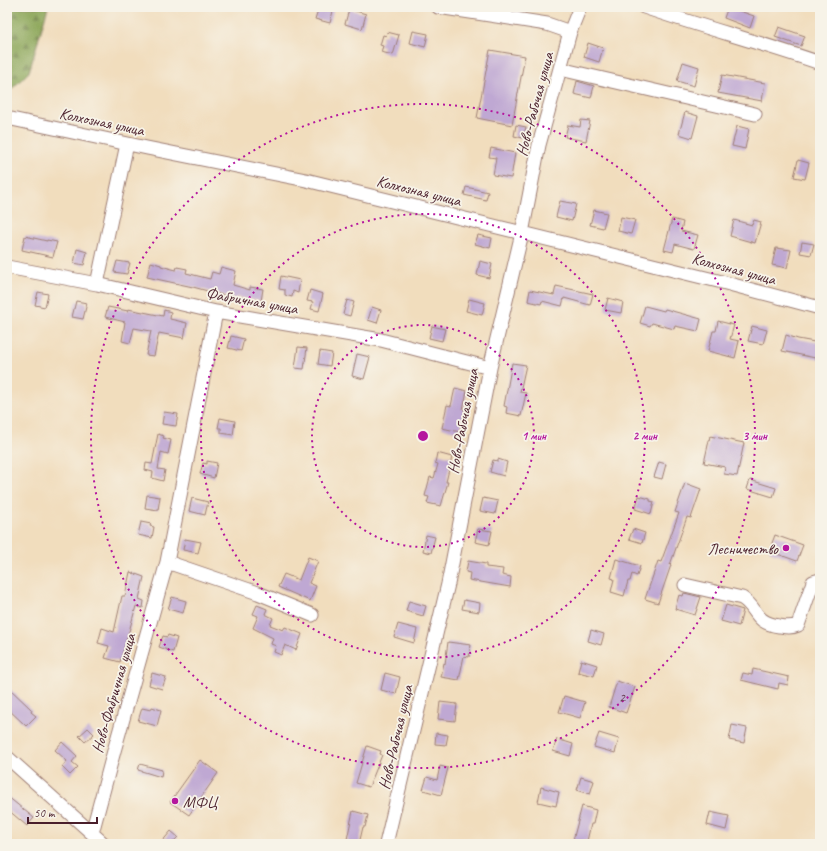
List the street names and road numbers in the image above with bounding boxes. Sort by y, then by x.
street label: Ново-Рабочая улица [511,49,559,158]
street label: Колхозная улица [58,103,147,141]
street label: Колхозная улица [375,171,464,211]
street label: Колхозная улица [690,248,779,290]
street label: Фабричная улица [204,283,300,319]
street label: Ново-Рабочая улица [443,366,483,475]
street label: Ново-Фабричная улица [87,630,141,755]
street label: Ново-Рабочая улица [374,682,418,791]

